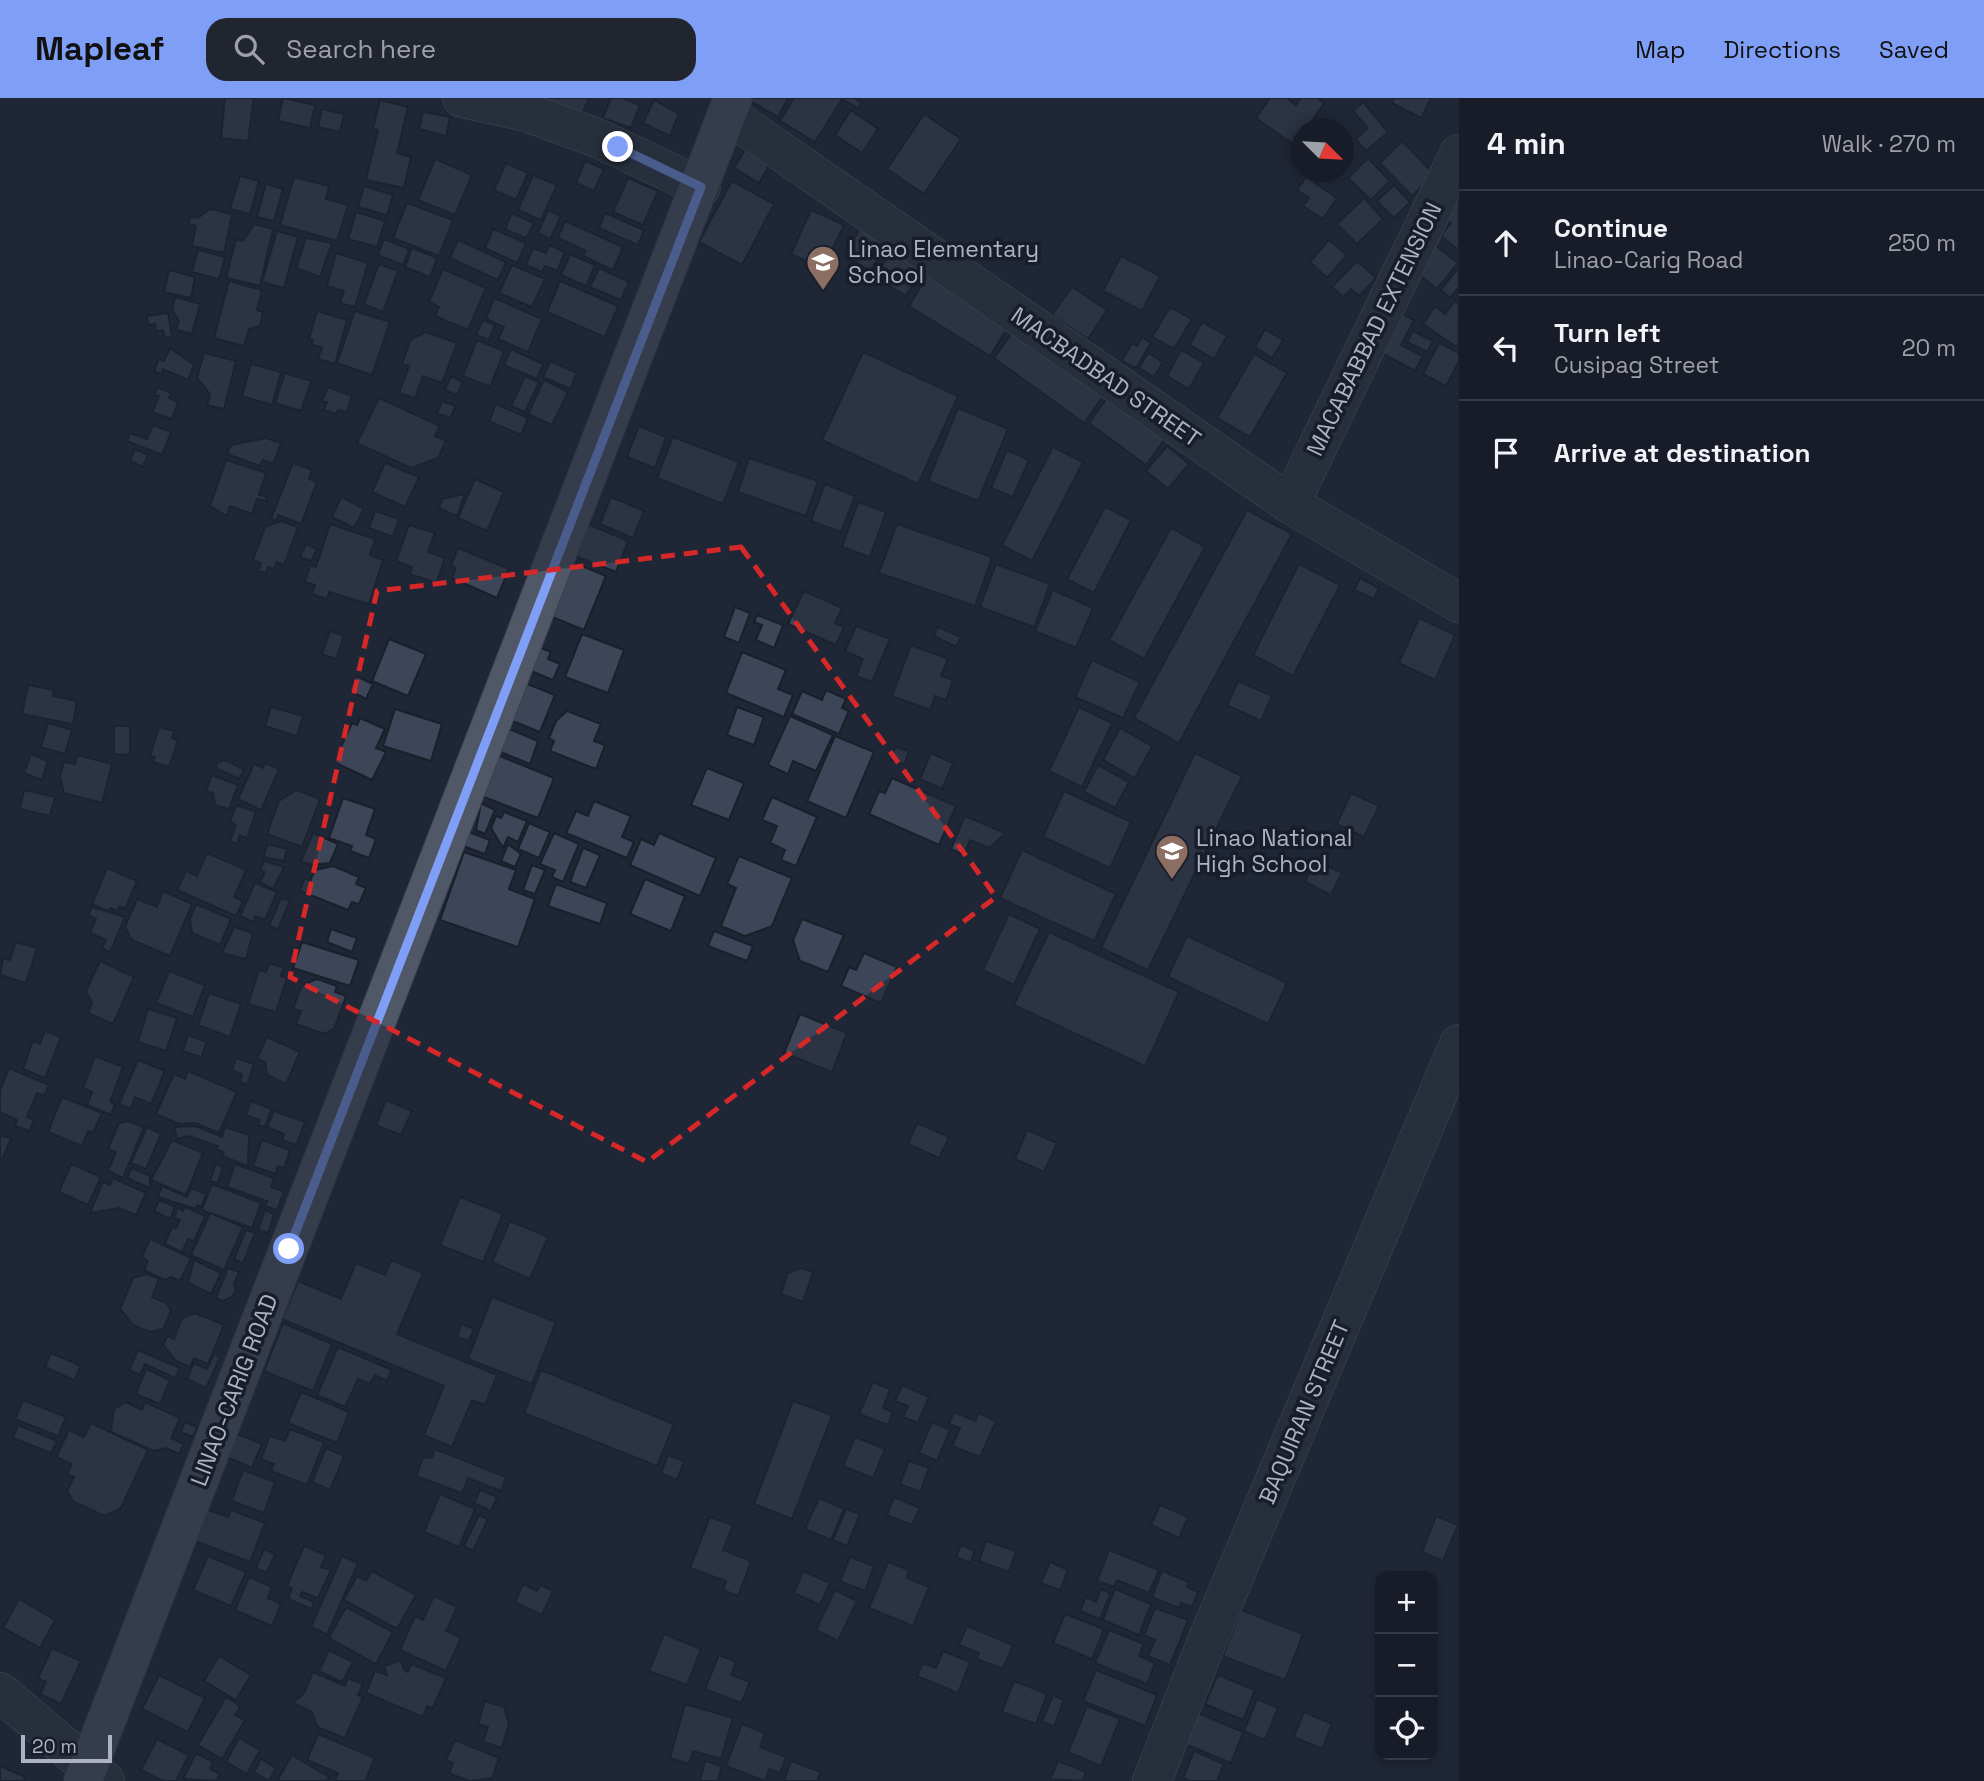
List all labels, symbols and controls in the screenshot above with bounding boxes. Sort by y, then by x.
search box [206,18,696,81]
text: Mapleaf [35,28,164,70]
icon: search [230,30,268,68]
text: Search here [286,32,436,66]
text: Map [1635,34,1685,65]
text: Directions [1723,34,1841,65]
text: Saved [1879,34,1949,65]
north arrow [1291,119,1354,182]
text: 4 min [1487,124,1566,163]
text: Walk · 270 m [1822,129,1956,159]
route end [602,131,633,162]
street label: MACABABBAD EXTENSION [1299,197,1449,461]
text: Continue [1554,211,1668,245]
icon: ahead [1487,224,1525,262]
text: 250 m [1888,228,1956,258]
place label: Linao Elementary School [848,234,1039,290]
school or university icon: Linao Elementary School [804,243,842,292]
text: Linao-Carig Road [1554,245,1743,275]
street label: MACBADBAD STREET [1005,300,1207,454]
text: Turn left [1554,316,1661,350]
icon: left [1487,329,1525,367]
text: 20 m [1902,333,1956,363]
text: Cusipag Street [1554,350,1719,380]
icon: arrive [1487,434,1525,472]
text: Arrive at destination [1554,436,1811,470]
place label: Linao National High School [1196,823,1353,879]
school or university icon: Linao National High School [1153,832,1191,881]
route start [273,1233,304,1264]
street label: LINAO-CARIG ROAD [184,1290,284,1490]
street label: BAQUIRAN STREET [1252,1316,1356,1508]
map controls [1375,1571,1438,1760]
button: + [1375,1571,1438,1634]
button: − [1375,1634,1438,1697]
button: locate [1375,1697,1438,1760]
scale bar [21,1732,112,1764]
text: 20 m [32,1734,77,1759]

